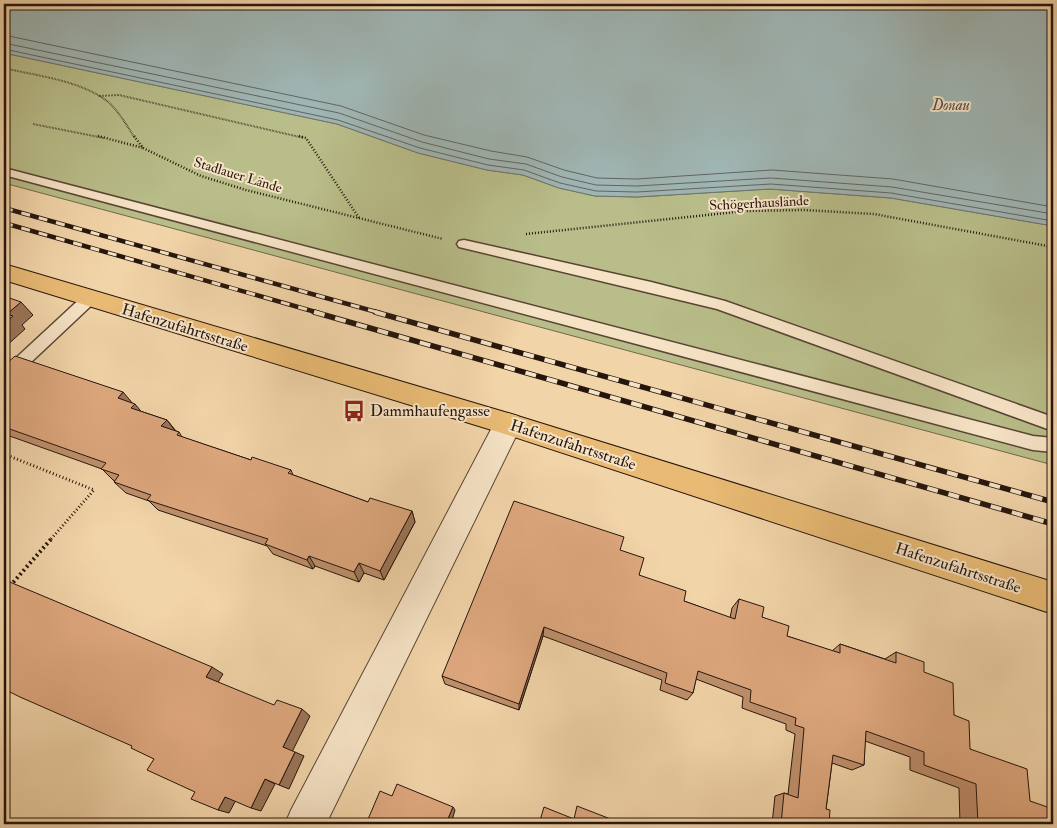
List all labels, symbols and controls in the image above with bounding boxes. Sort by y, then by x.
water label: Donau [931,96,970,115]
street label: Stadlauer Lände [192,154,284,197]
street label: Schögerhauslände [709,192,809,214]
street label: Hafenzufahrtsstraße [119,299,251,357]
bus stop icon: Dammhaufengasse [341,398,367,424]
place label: Dammhaufengasse [370,401,490,421]
street label: Hafenzufahrtsstraße [508,415,639,475]
street label: Hafenzufahrtsstraße [893,538,1024,598]

